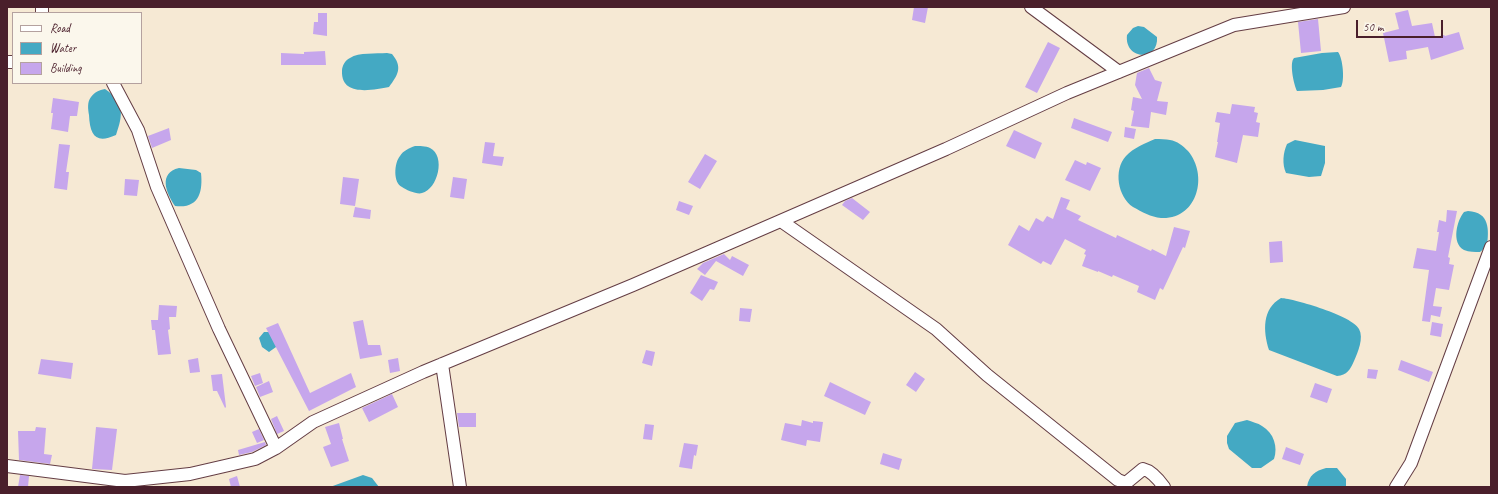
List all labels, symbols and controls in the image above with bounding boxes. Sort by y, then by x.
legend [12,12,142,84]
scale bar [1358,12,1445,38]
text: 50 m [1363,19,1383,35]
text: Road [50,20,70,36]
text: Water [50,40,76,56]
text: Building [50,60,82,76]

